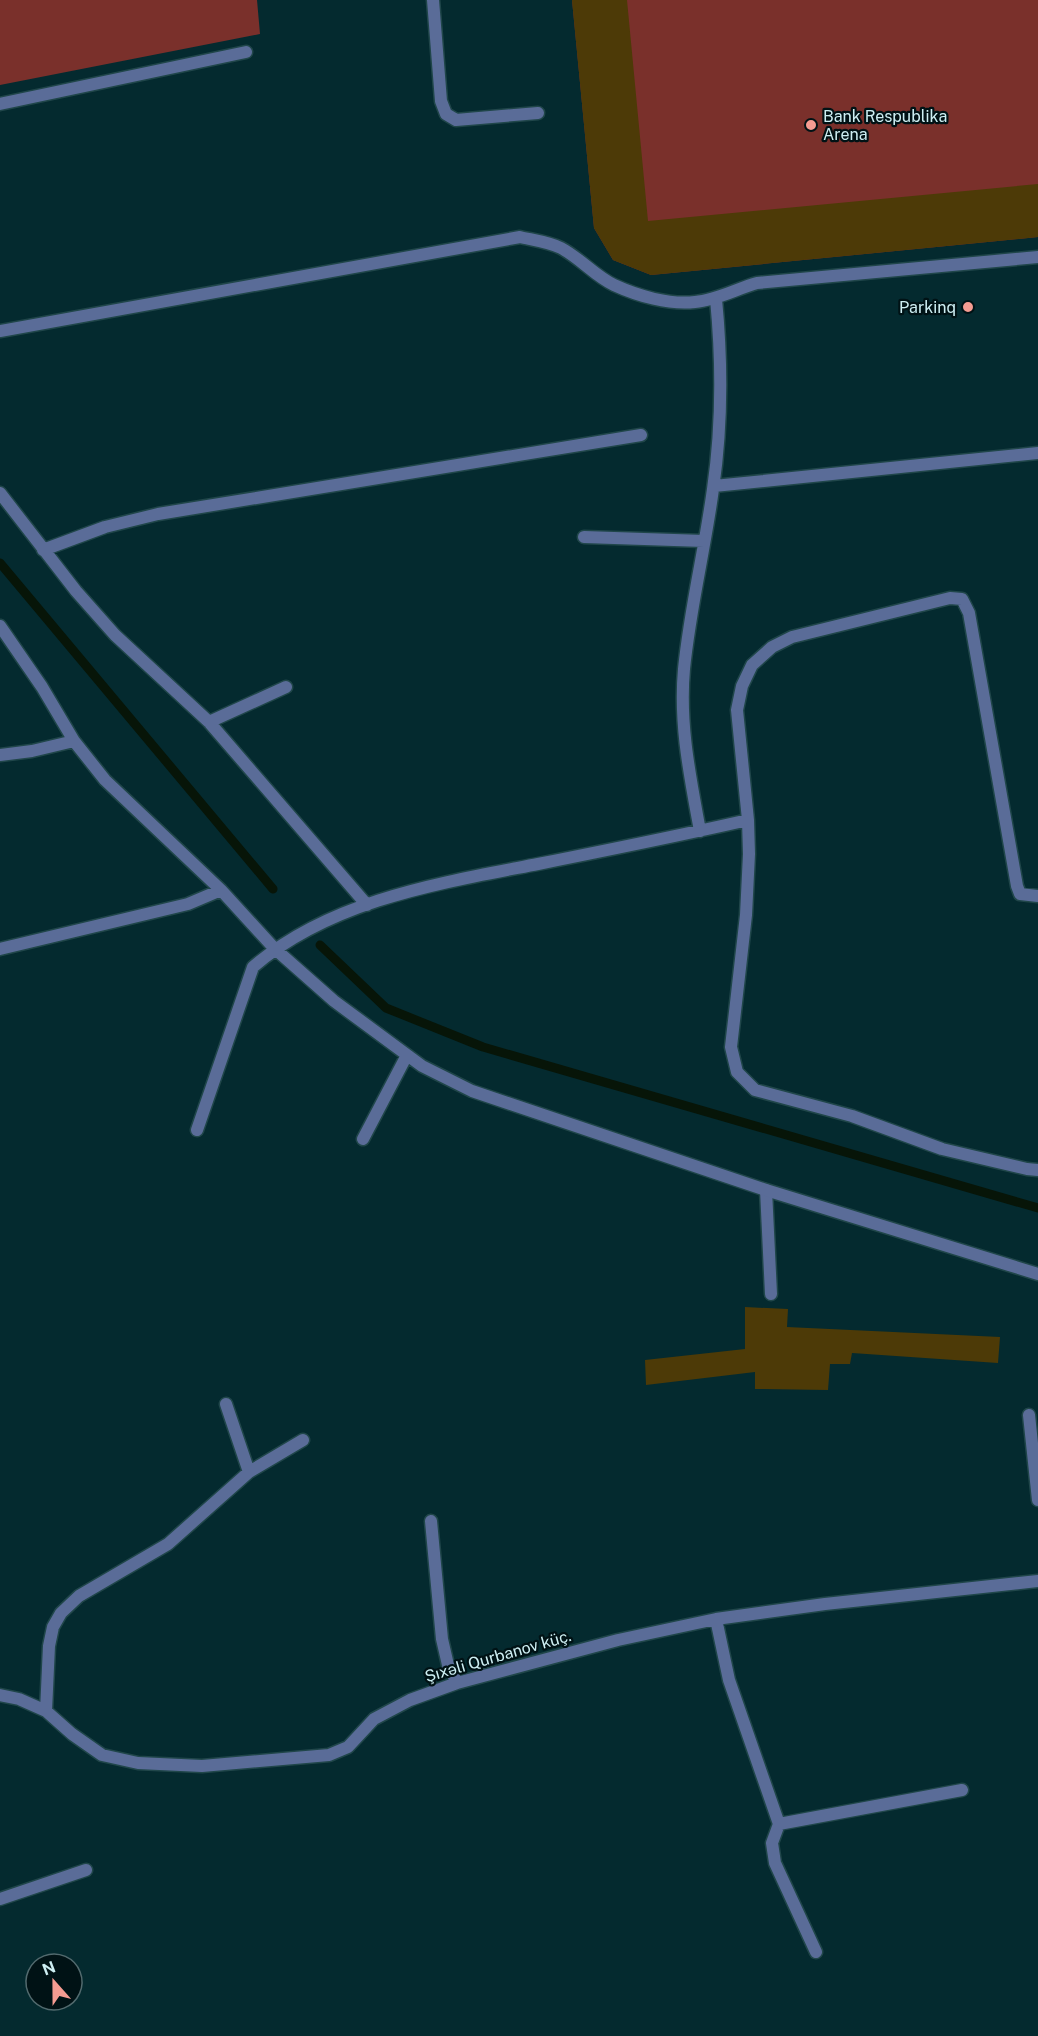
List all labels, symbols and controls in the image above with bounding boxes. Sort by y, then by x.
place label: Bank Respublika Arena [823,107,947,144]
marker: Bank Respublika Arena [804,118,818,132]
place label: Parkinq [899,298,956,317]
marker: Parkinq [961,300,975,314]
street label: Şıxəli Qurbanov küç. [423,1626,573,1686]
north arrow [24,1952,84,2012]
text: N [40,1957,58,1980]

